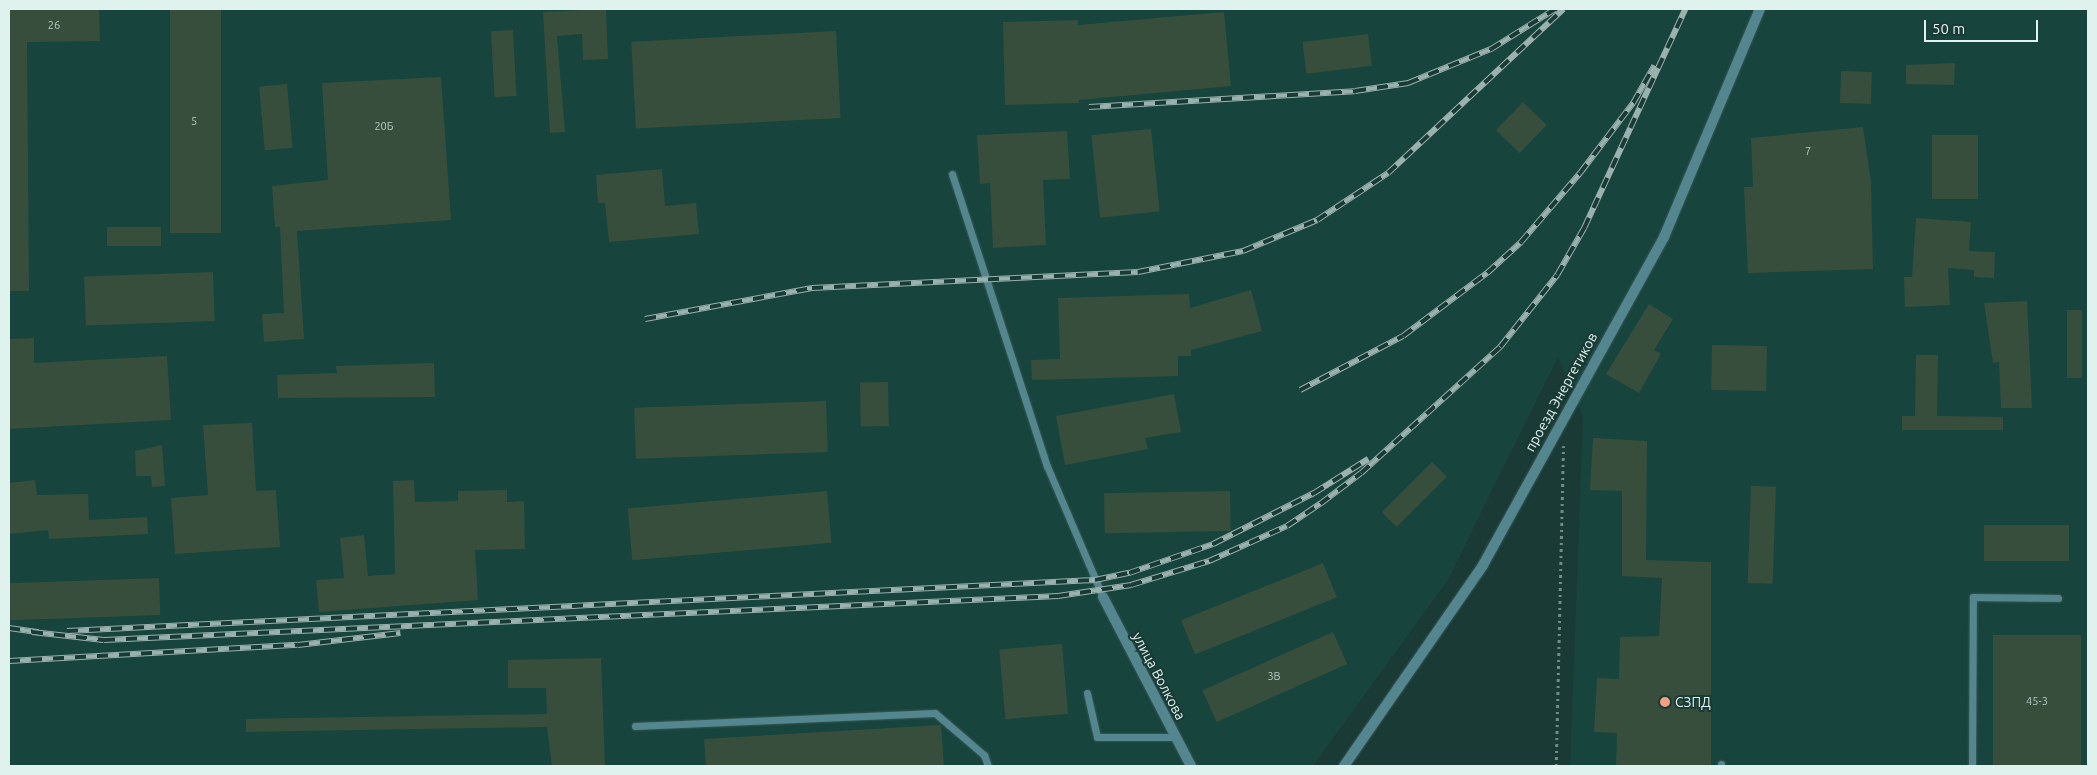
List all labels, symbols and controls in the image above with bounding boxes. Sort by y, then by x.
scale bar [1927,10,2041,42]
house number: 26 [48,18,60,32]
text: 50 m [1932,20,1965,37]
house number: 5 [191,114,197,128]
house number: 20Б [374,119,394,133]
house number: 7 [1805,144,1811,158]
street label: проезд Энергетиков [1521,329,1601,455]
street label: улица Волкова [1129,629,1189,723]
house number: 3В [1267,669,1281,683]
place label: СЗПД [1675,694,1711,710]
house number: 45-3 [2026,694,2048,708]
marker: СЗПД [1659,696,1671,708]

